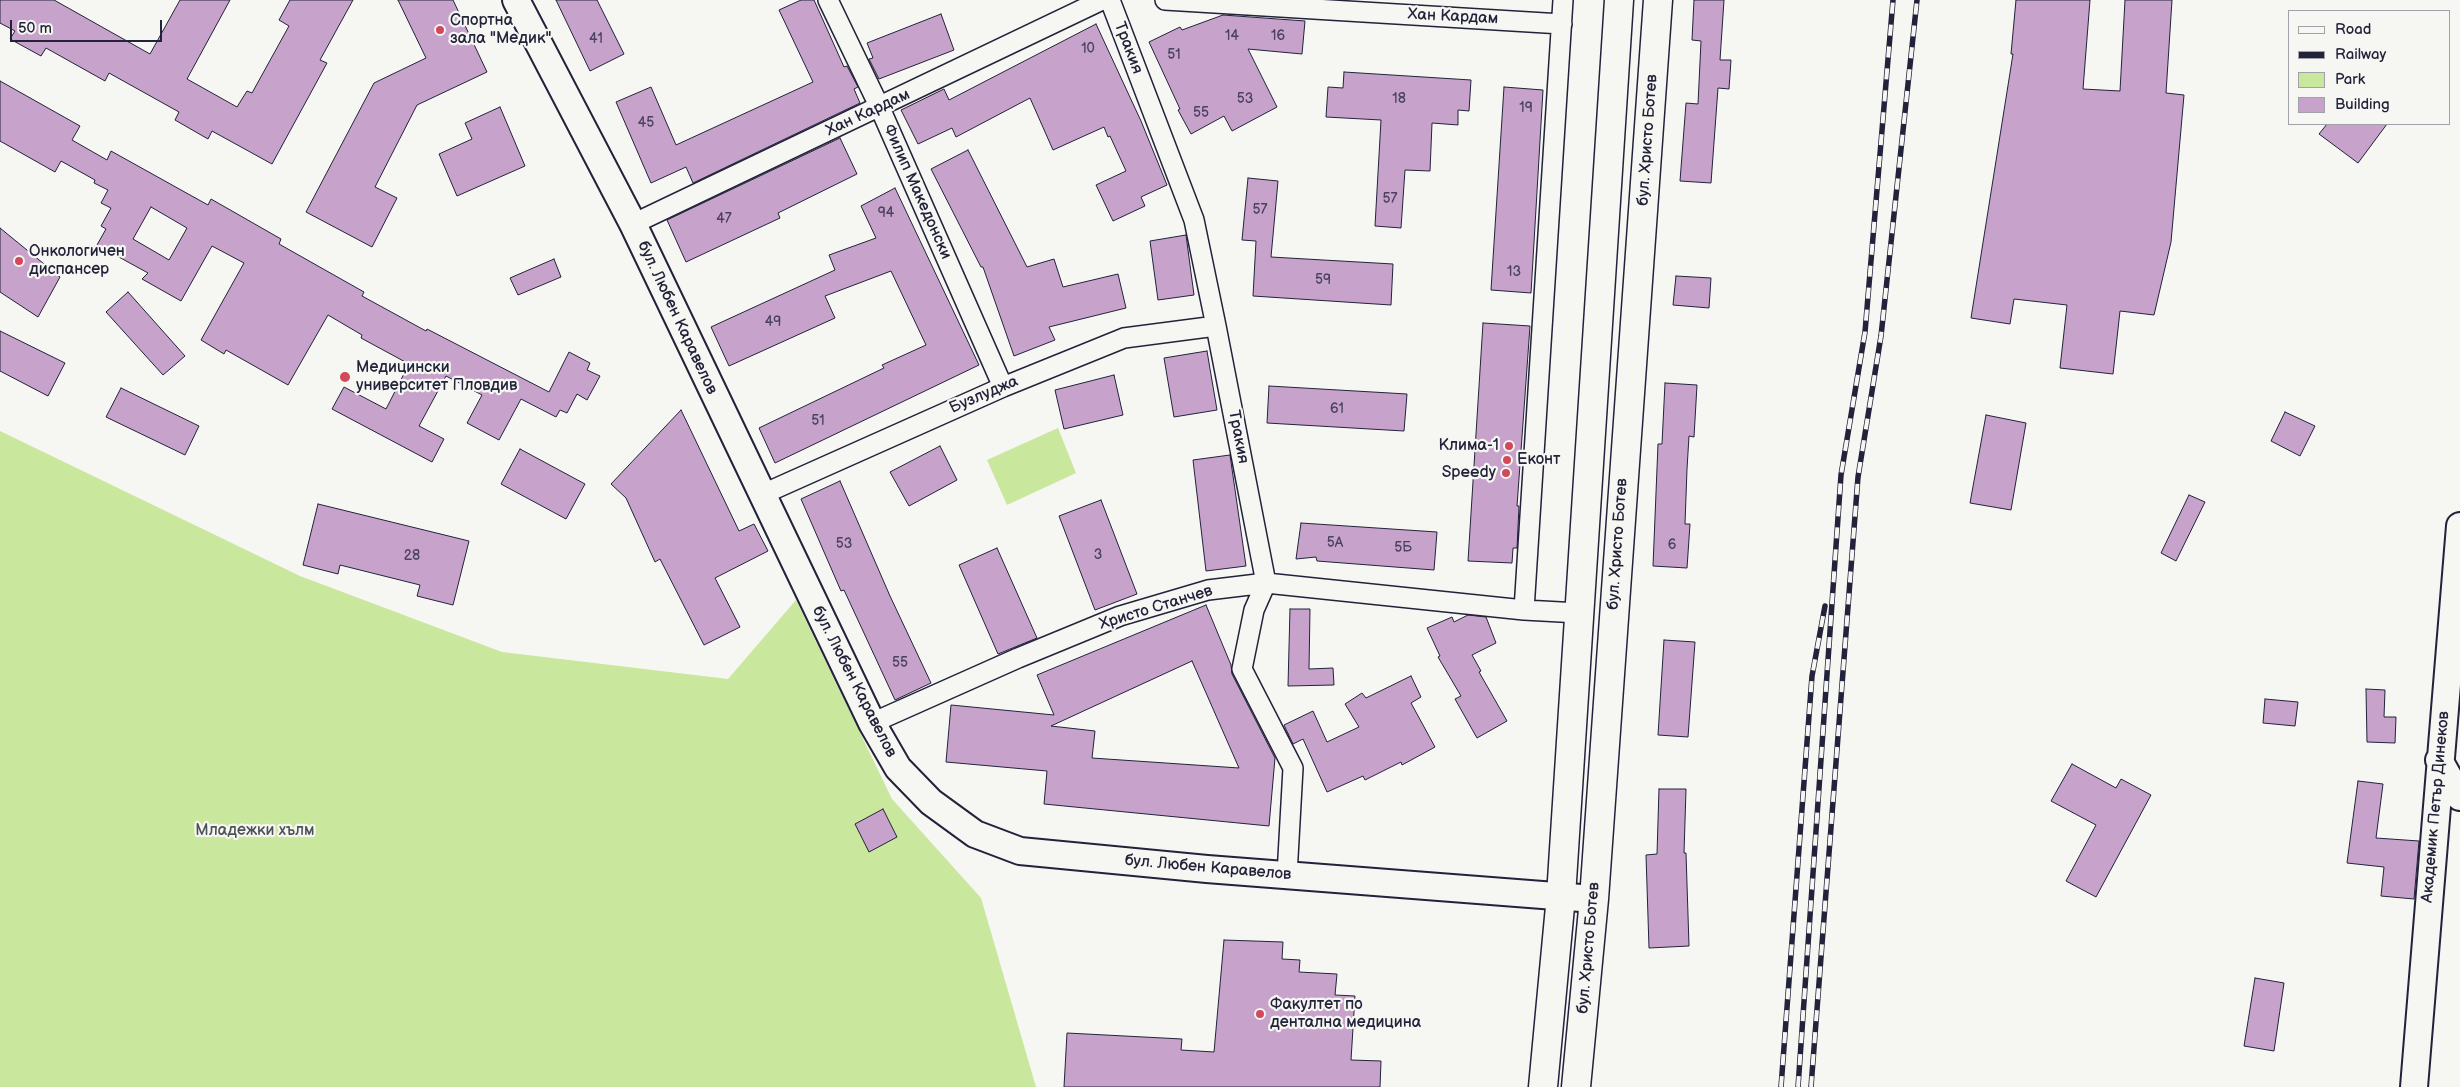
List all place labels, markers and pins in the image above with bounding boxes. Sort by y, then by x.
place label: Спортна зала "Медик" [450,11,551,49]
marker: Спортна зала "Медик" [434,24,446,36]
place label: Онкологичен диспансер [29,242,125,280]
marker: Онкологичен диспансер [13,255,25,267]
place label: Медицински университет Пловдив [356,358,517,396]
marker: Медицински университет Пловдив [338,370,352,384]
place label: Клима-1 [1439,436,1499,456]
marker: Клима-1 [1503,440,1515,452]
place label: Еконт [1517,450,1561,470]
marker: Еконт [1501,454,1513,466]
place label: Speedy [1442,463,1496,483]
marker: Speedy [1500,467,1512,479]
place label: Факултет по дентална медицина [1270,995,1421,1033]
marker: Факултет по дентална медицина [1254,1008,1266,1020]

